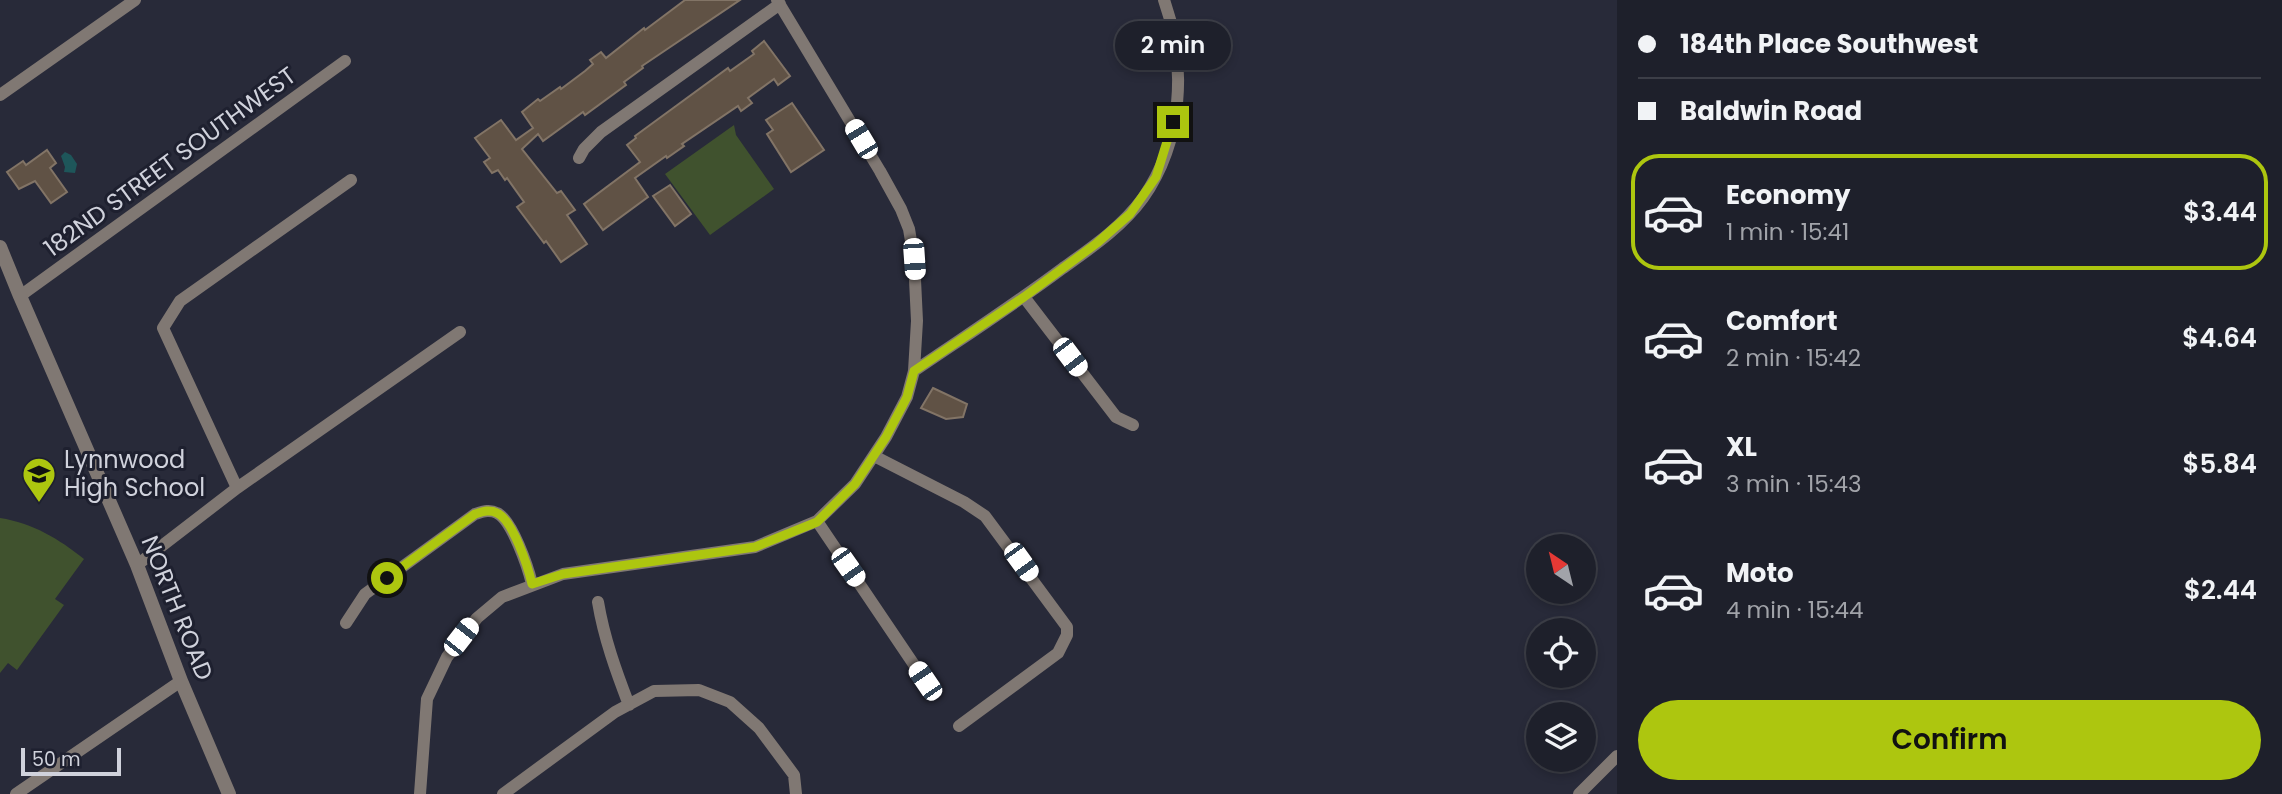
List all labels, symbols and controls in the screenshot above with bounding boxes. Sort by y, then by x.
callout: 2 min [1115,20,1231,69]
text: 184th Place Southwest [1680,26,1978,62]
text: 2 min [1141,29,1205,61]
street label: 182ND STREET SOUTHWEST [37,59,302,264]
text: Baldwin Road [1680,93,1862,129]
route end [1157,106,1189,138]
car [842,116,881,162]
text: Economy [1726,177,1850,213]
icon: car [1642,181,1705,244]
text: $3.44 [2183,194,2257,230]
text: 1 min · 15:41 [1726,216,1849,248]
car [903,237,926,281]
text: Comfort [1726,303,1838,339]
icon: car [1642,307,1705,370]
text: $4.64 [2182,320,2257,356]
car [1049,334,1092,380]
text: 2 min · 15:42 [1726,342,1861,374]
text: XL [1726,429,1757,465]
icon: car [1642,433,1705,496]
place label: Lynnwood High School [64,443,205,504]
text: $5.84 [2183,446,2257,482]
school or university icon: Lynnwood High School [20,455,58,504]
text: 3 min · 15:43 [1726,468,1862,500]
street label: NORTH ROAD [134,531,221,685]
north arrow [1526,534,1596,604]
map controls [1526,534,1596,772]
car [1001,539,1042,585]
car [828,544,869,590]
text: Moto [1726,555,1794,591]
icon: car [1642,559,1705,622]
route start [371,562,403,594]
text: $2.44 [2184,572,2257,608]
text: 4 min · 15:44 [1726,594,1863,626]
car [440,614,483,660]
button: locate [1526,618,1596,688]
car [905,658,946,704]
button: Confirm [1638,700,2261,780]
button: layers [1526,702,1596,772]
scale bar [21,745,121,777]
text: 50 m [32,746,81,773]

